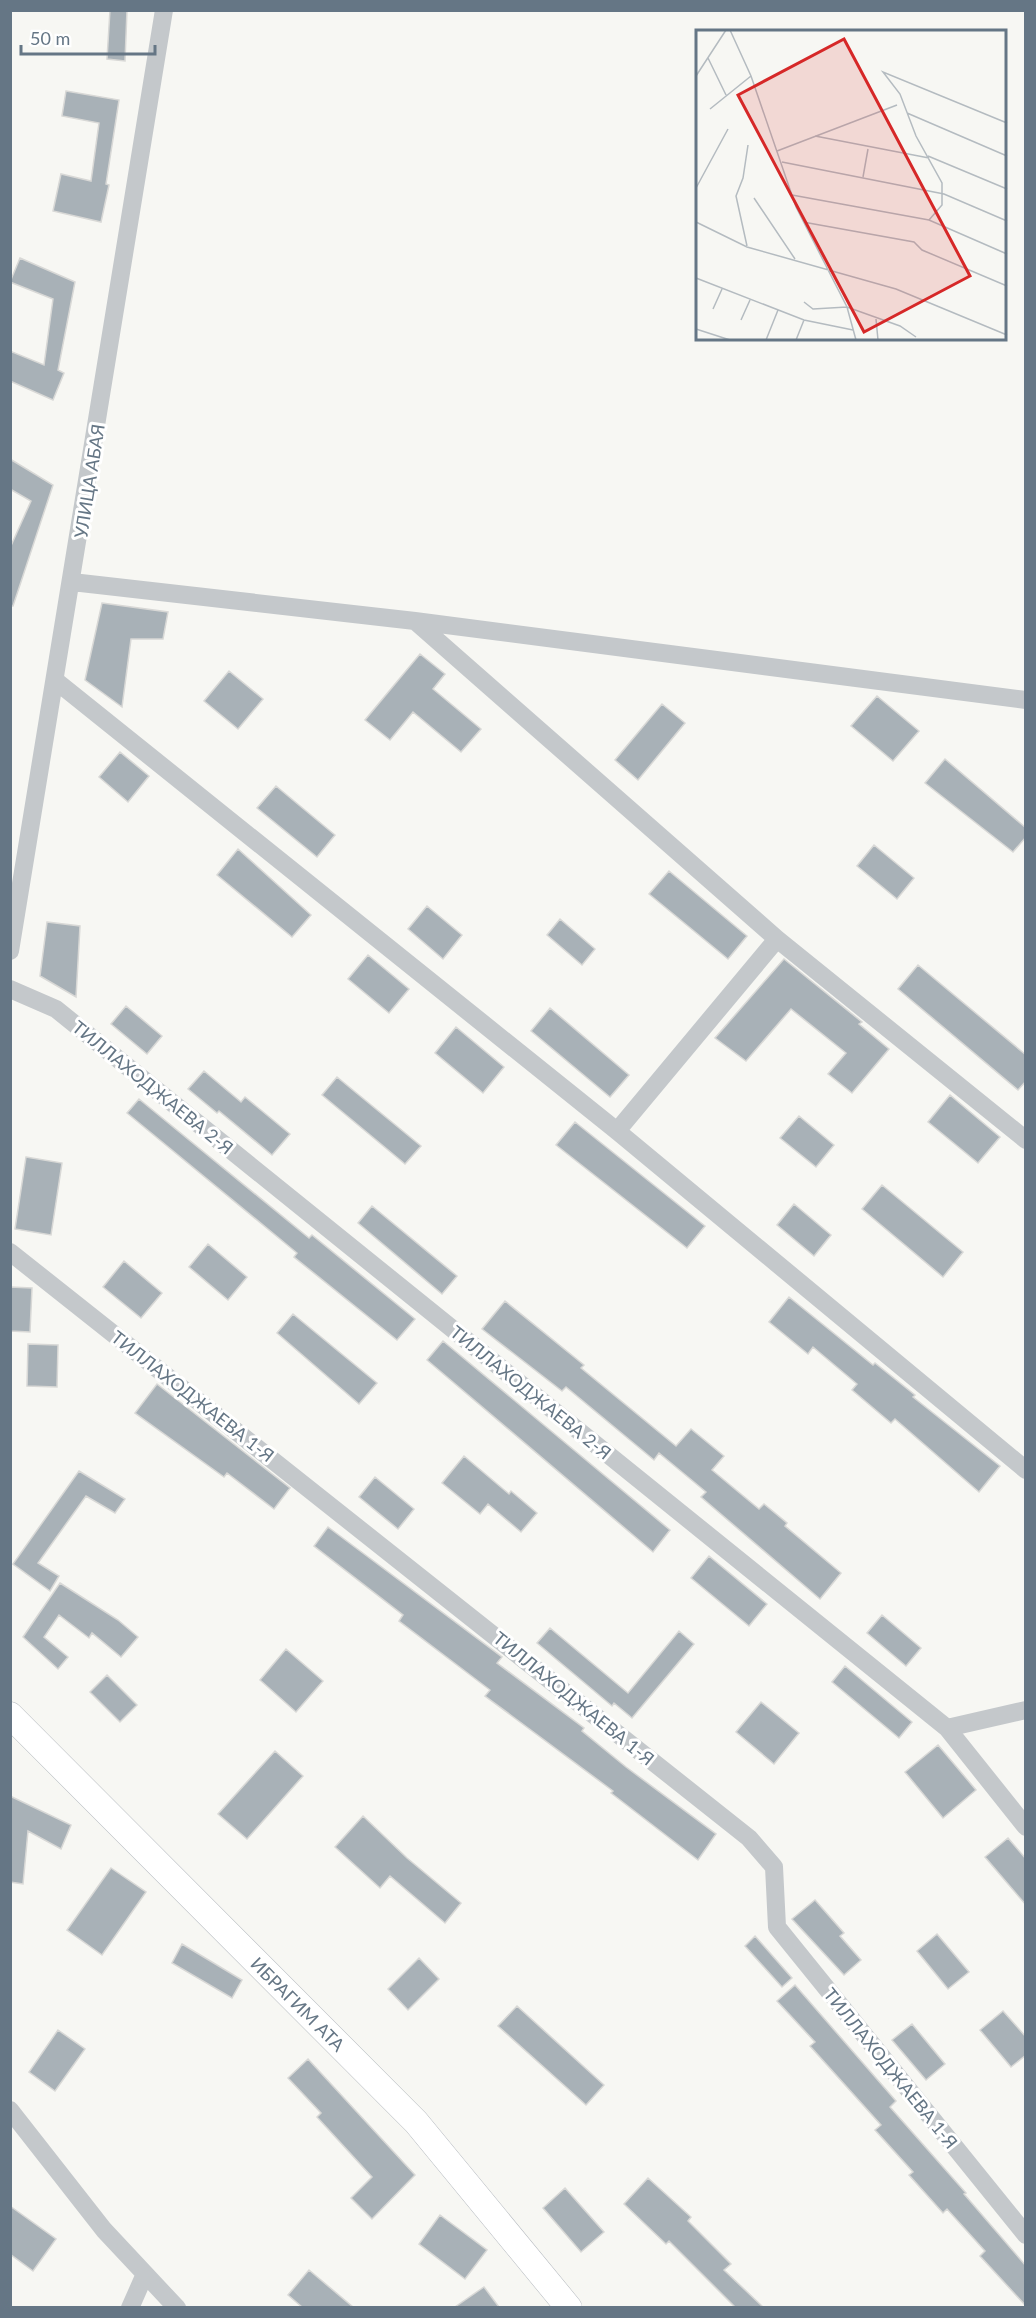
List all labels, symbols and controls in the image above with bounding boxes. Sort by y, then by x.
scale bar [21,18,154,56]
text: 50 m [30,27,70,49]
inset map [696,30,1006,340]
street label: УЛИЦА АБАЯ [69,422,109,540]
street label: ТИЛЛАХОДЖАЕВА 2-Я [68,1015,238,1159]
street label: ТИЛЛАХОДЖАЕВА 2-Я [446,1320,616,1464]
street label: ТИЛЛАХОДЖАЕВА 1-Я [107,1326,279,1466]
street label: ТИЛЛАХОДЖАЕВА 1-Я [489,1626,659,1770]
street label: ИБРАГИМ АТА [246,1952,350,2056]
street label: ТИЛЛАХОДЖАЕВА 1-Я [819,1983,963,2153]

